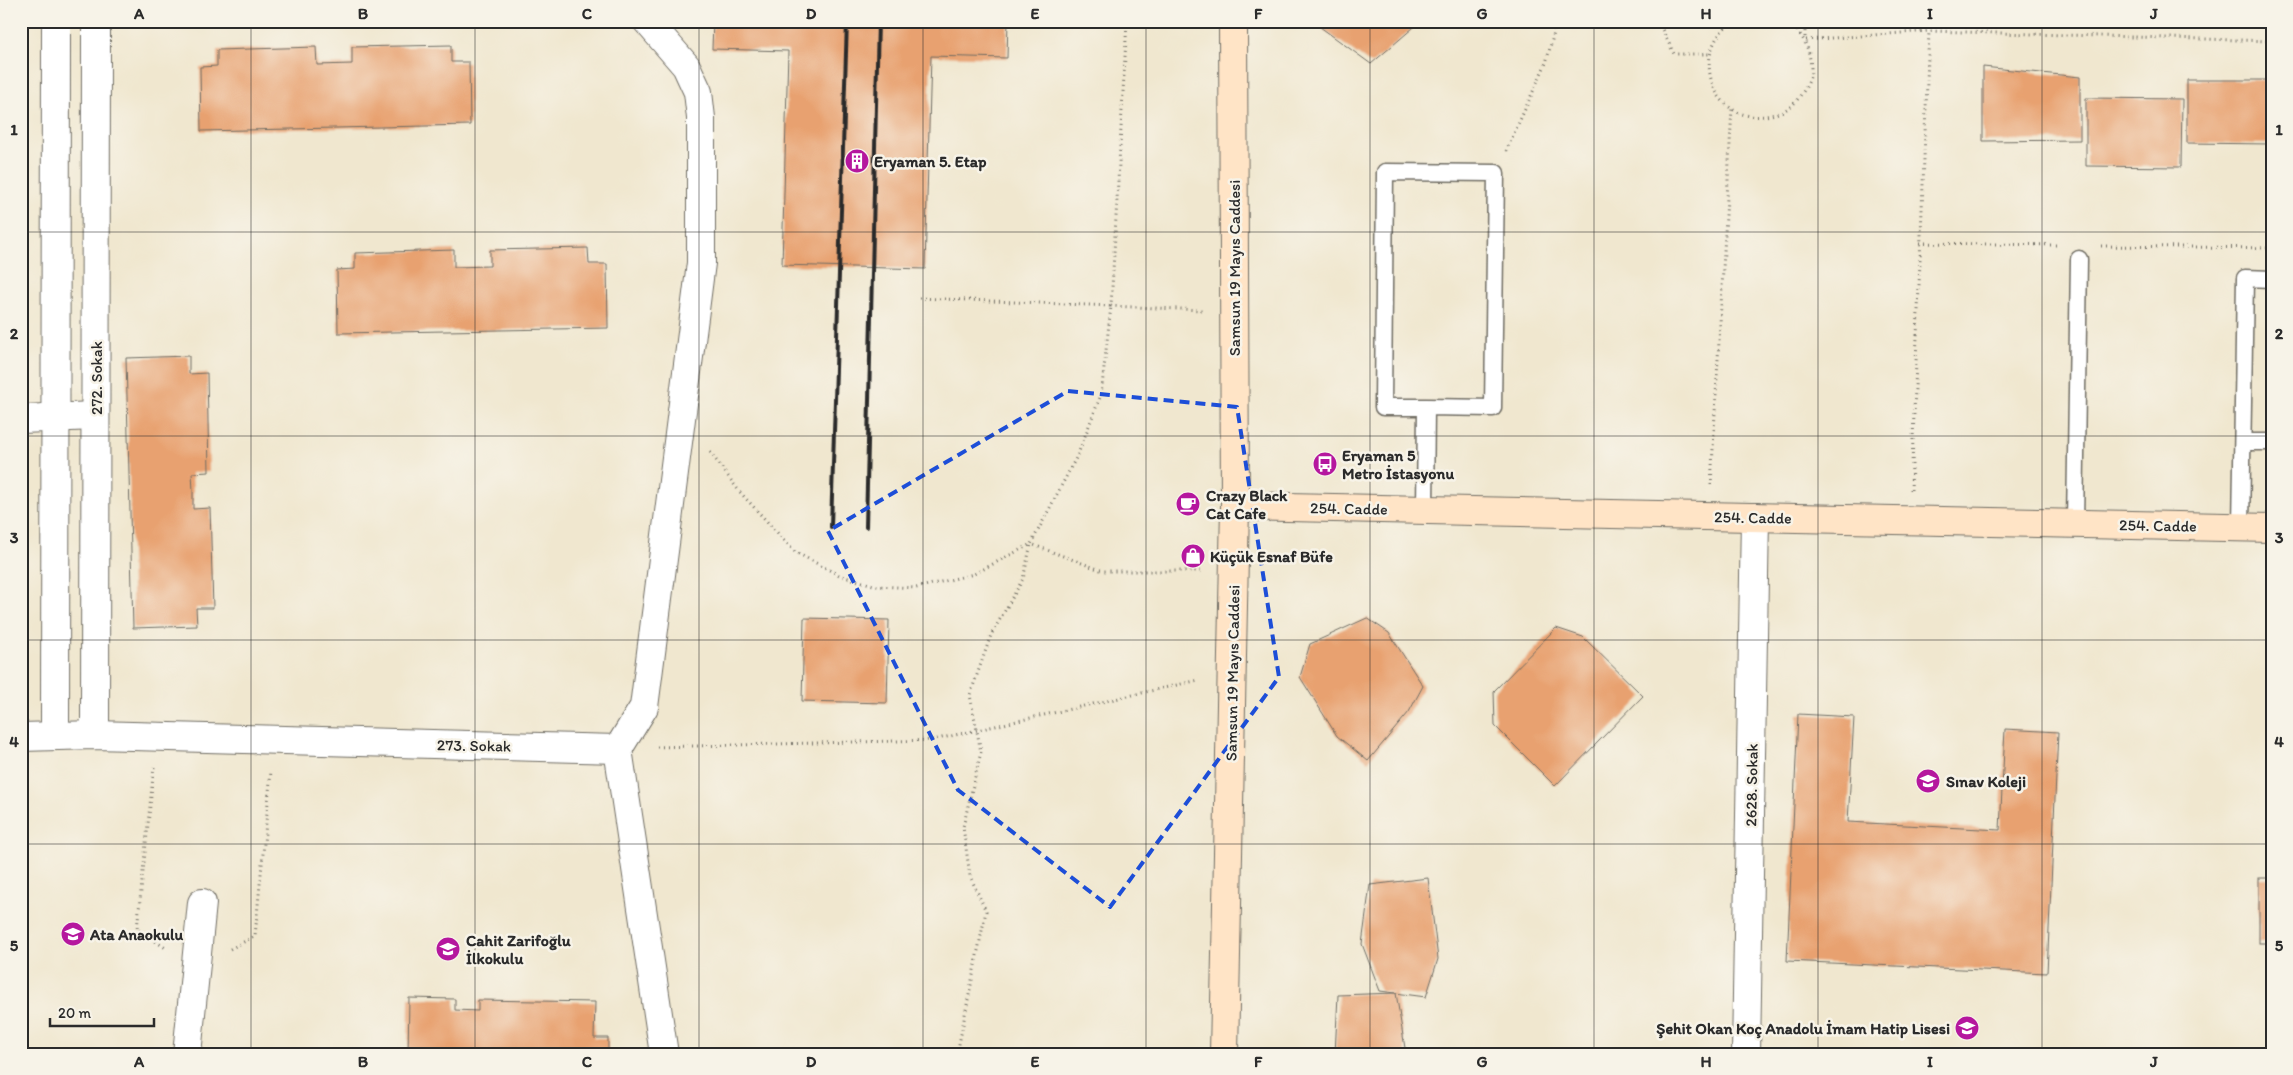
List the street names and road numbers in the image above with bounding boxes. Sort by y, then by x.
street label: Samsun 19 Mayıs Caddesi [1225,180,1244,356]
street label: 272. Sokak [87,341,106,415]
street label: 254. Cadde [1310,498,1388,519]
street label: 254. Cadde [1714,507,1792,528]
street label: 254. Cadde [2119,515,2197,536]
street label: Samsun 19 Mayıs Caddesi [1221,585,1244,761]
street label: 273. Sokak [437,735,511,756]
street label: 2628. Sokak [1741,743,1762,827]

